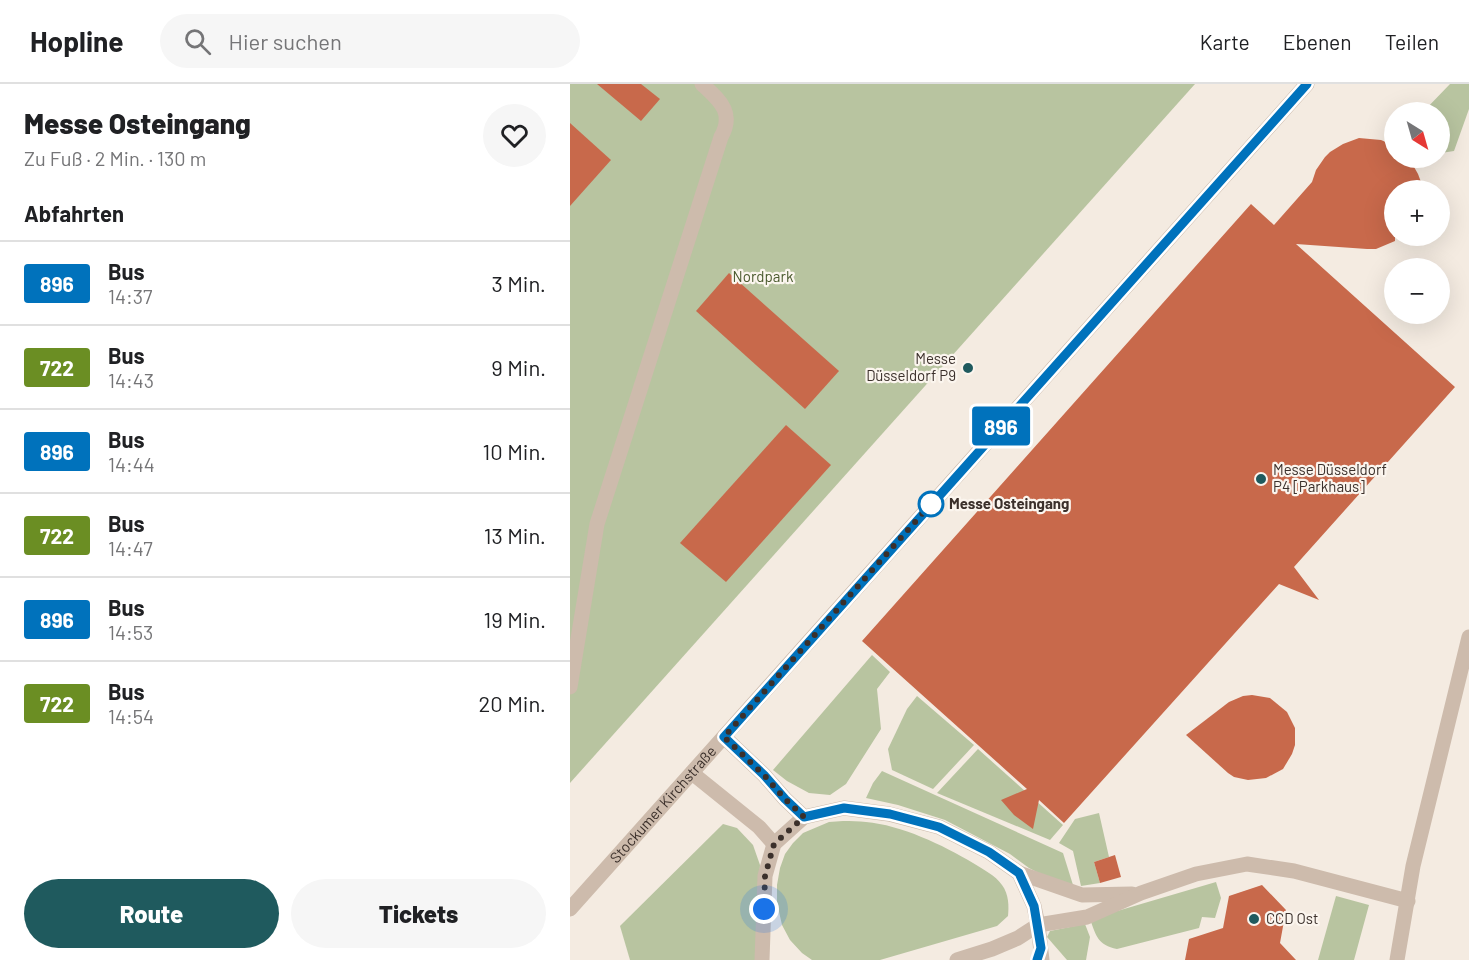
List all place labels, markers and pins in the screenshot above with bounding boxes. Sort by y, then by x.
place label: Messe Düsseldorf P9 [866,349,956,384]
marker: Messe Düsseldorf P9 [961,361,975,375]
place label: Messe Düsseldorf P4 [Parkhaus] [1273,460,1387,495]
marker: Messe Düsseldorf P4 [Parkhaus] [1254,472,1268,486]
marker: Messe Osteingang [918,491,944,517]
place label: Messe Osteingang [949,494,1069,512]
place label: CCD Ost [1266,909,1318,927]
marker: CCD Ost [1247,912,1261,926]

